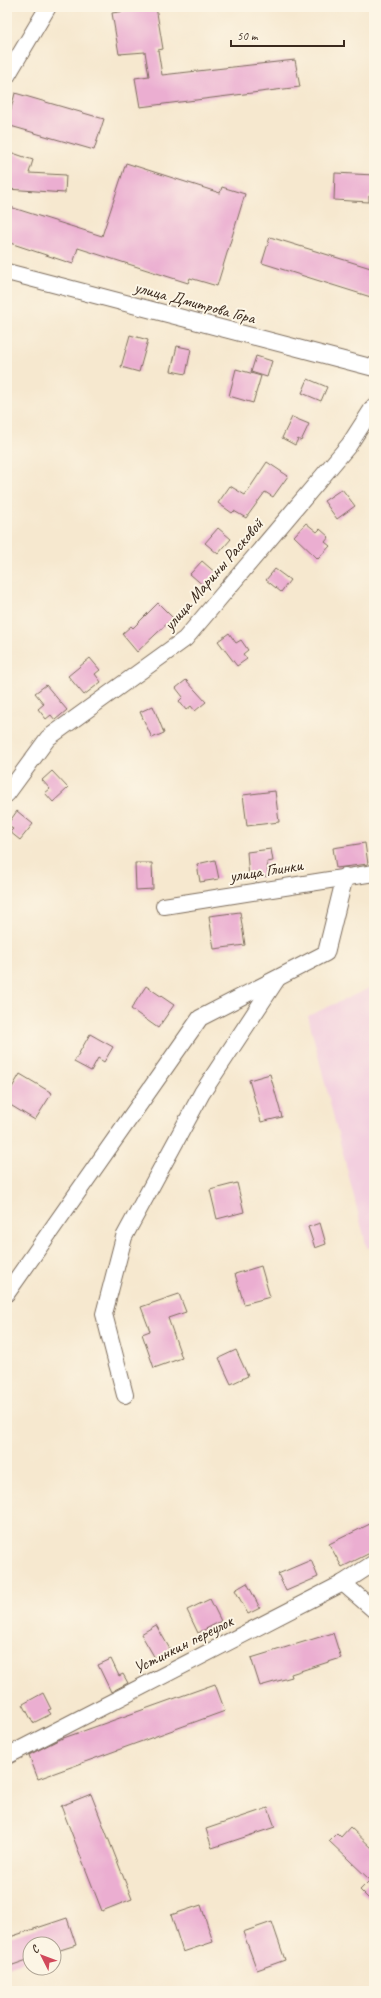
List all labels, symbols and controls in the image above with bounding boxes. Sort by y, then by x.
scale bar [231,22,344,48]
text: 50 m [237,28,259,44]
street label: улица Дмитрова Гора [131,276,259,329]
street label: улица Марины Расковой [158,513,268,635]
street label: улица Глинки [227,854,306,887]
street label: Устинкин переулок [130,1610,238,1678]
north arrow [22,1936,62,1976]
text: С [28,1941,43,1956]

